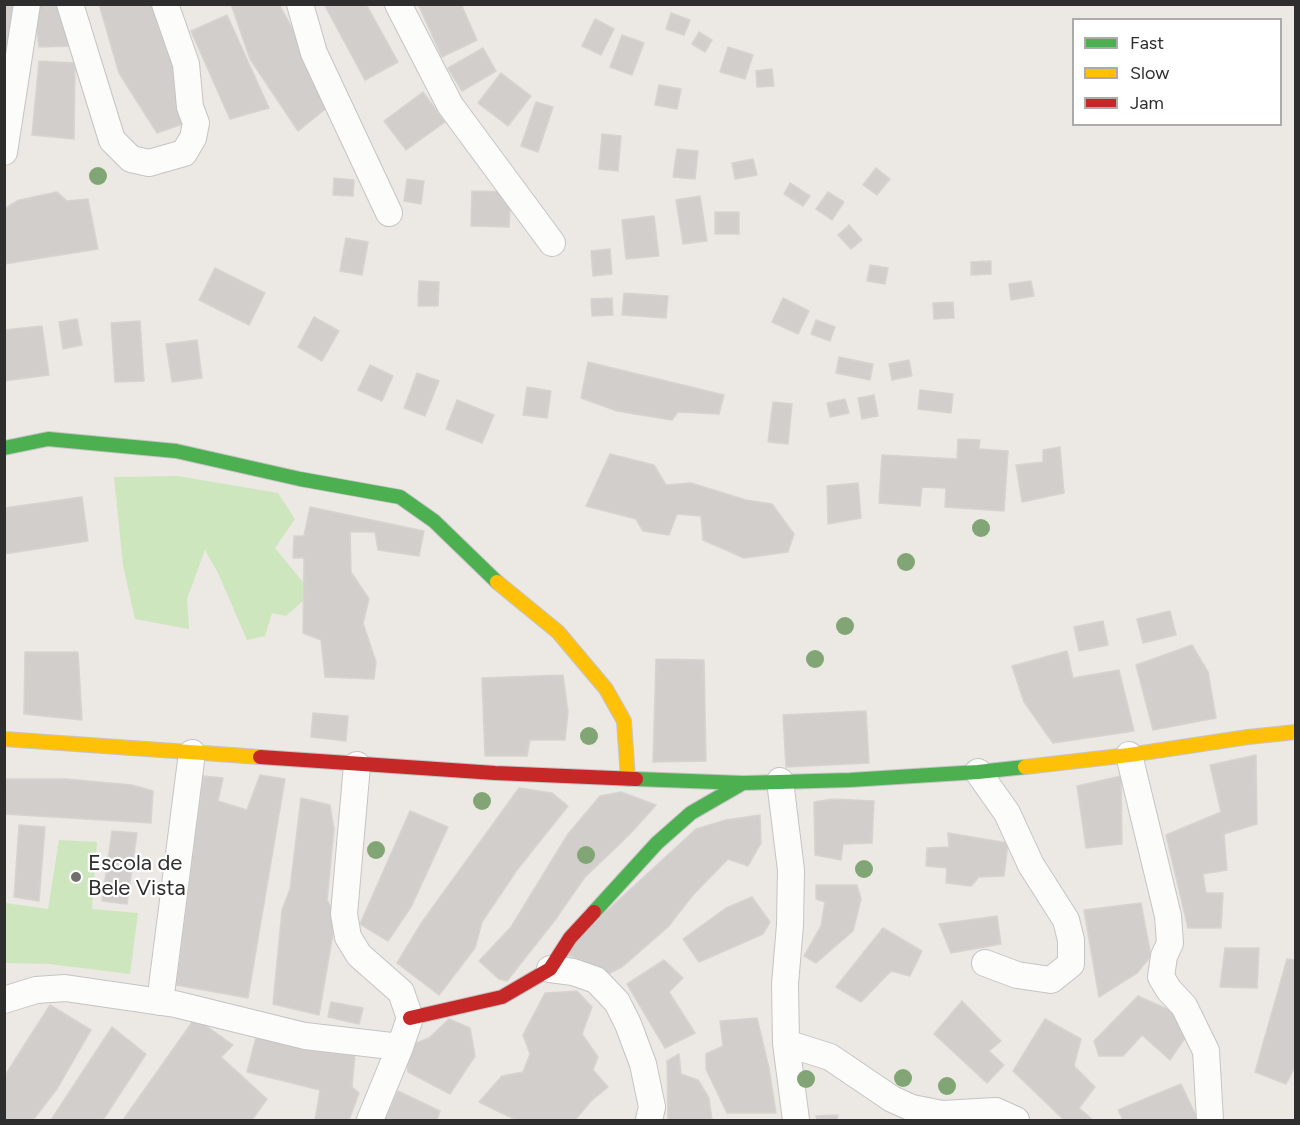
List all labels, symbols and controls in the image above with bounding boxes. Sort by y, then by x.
legend [1072,18,1282,126]
text: Fast [1130,32,1164,54]
text: Slow [1130,62,1169,84]
text: Jam [1130,92,1164,114]
place label: Escola de Bele Vista [88,851,186,902]
marker: Escola de Bele Vista [69,870,83,884]

